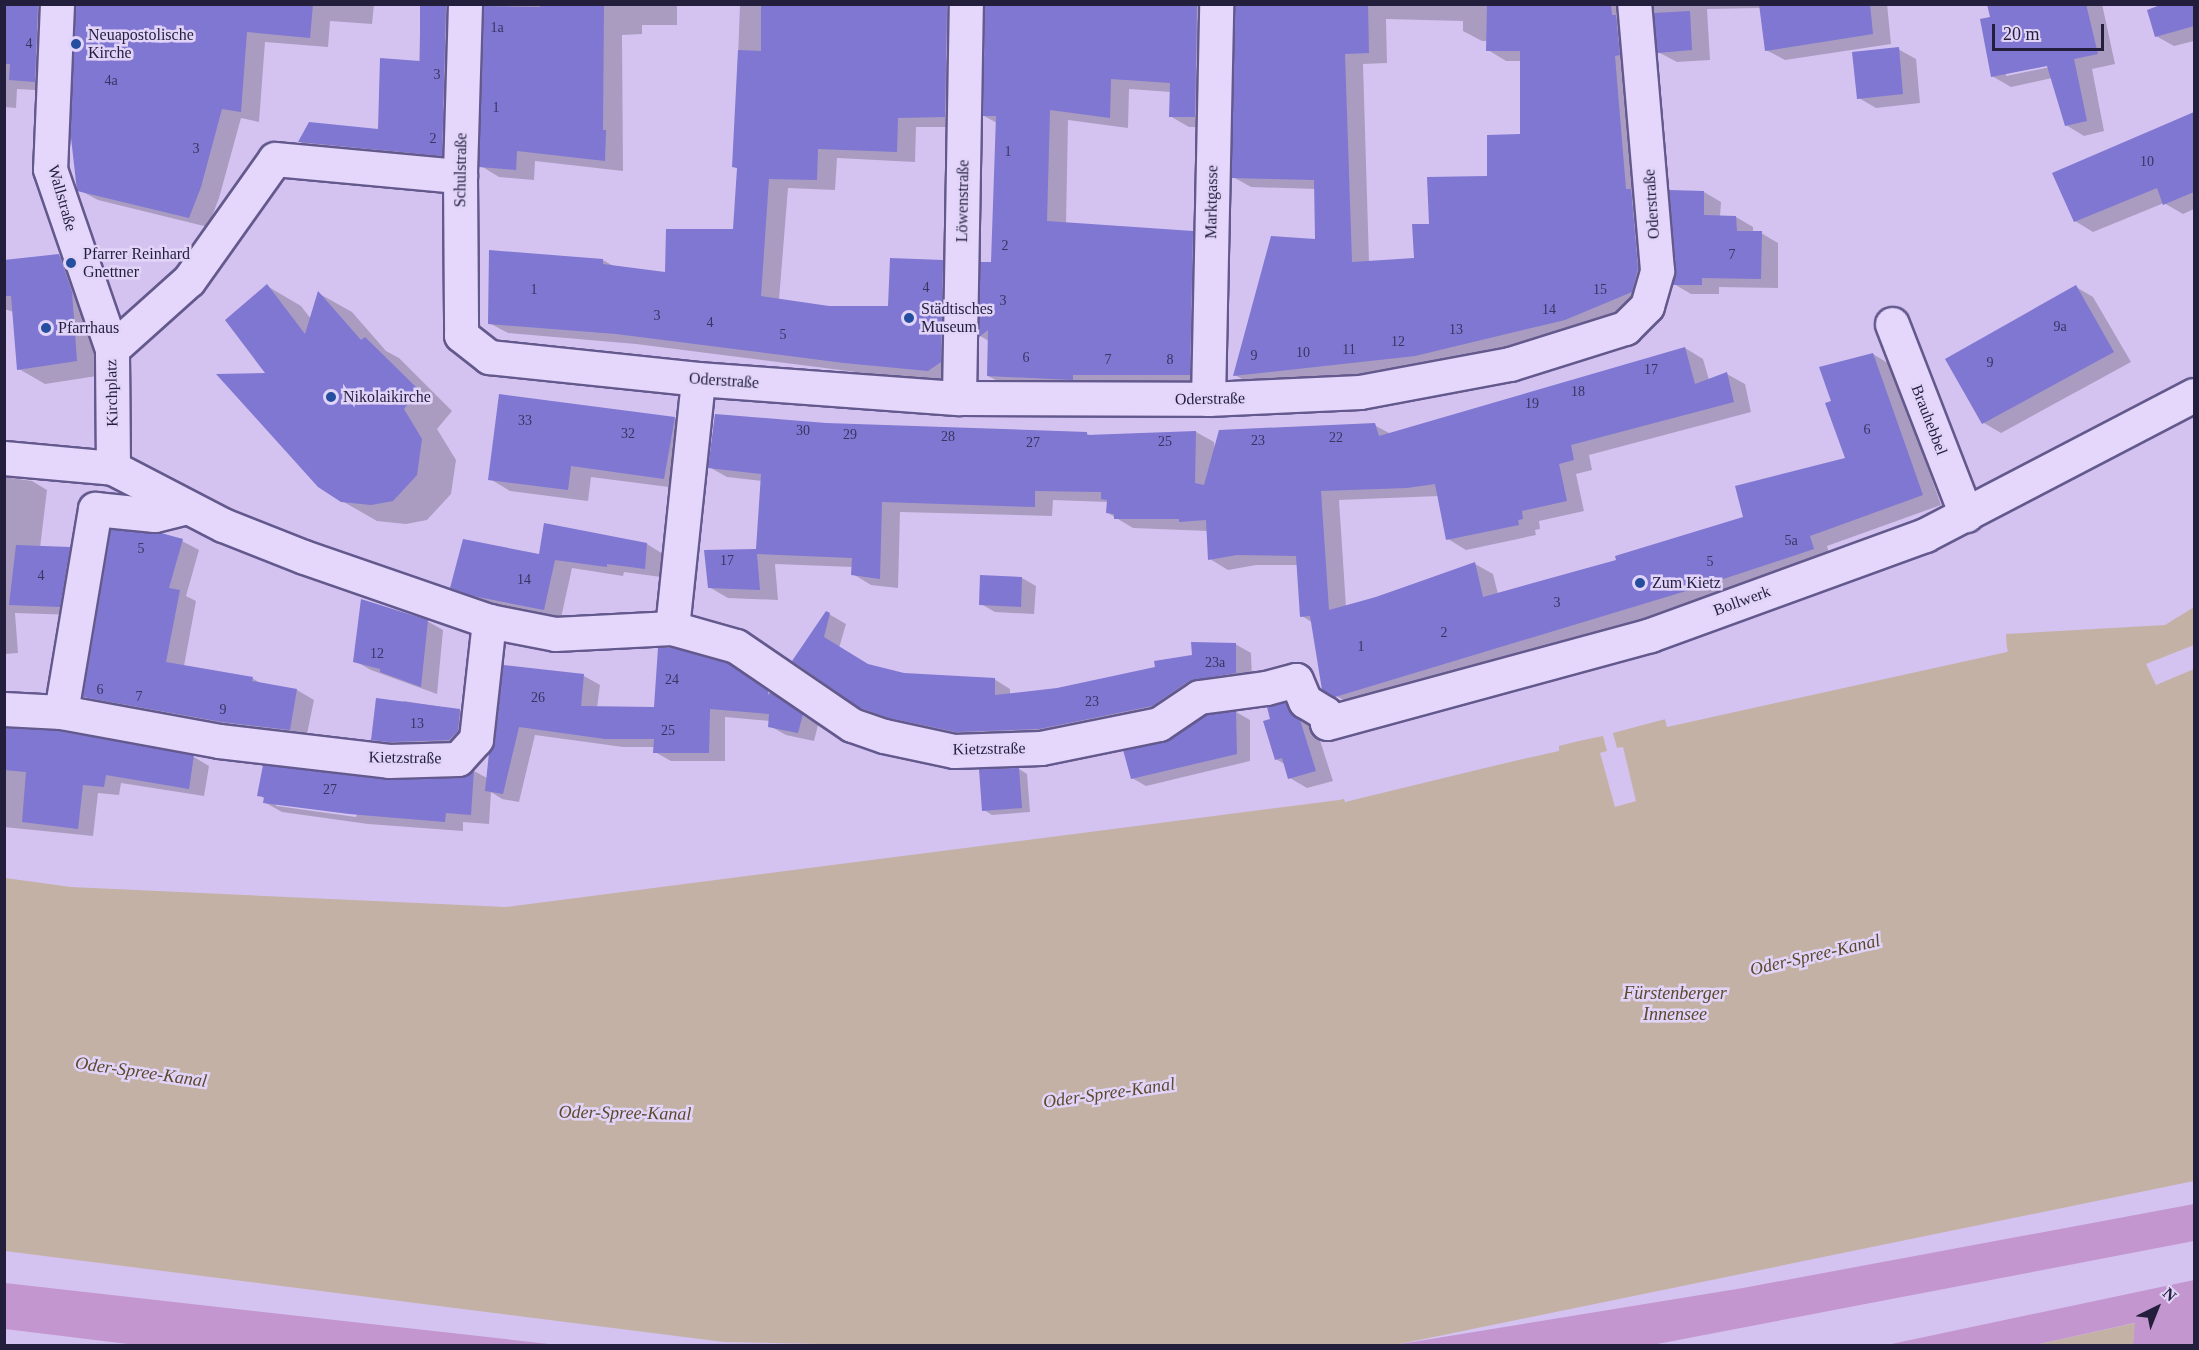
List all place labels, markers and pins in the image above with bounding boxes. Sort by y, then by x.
place label: Neuapostolische Kirche [88,25,194,63]
marker: Neuapostolische Kirche [69,37,83,51]
place label: Pfarrer Reinhard Gnettner [83,244,190,282]
marker: Pfarrer Reinhard Gnettner [64,256,78,270]
place label: Städtisches Museum [921,299,993,337]
marker: Städtisches Museum [902,311,916,325]
place label: Pfarrhaus [58,318,119,338]
marker: Pfarrhaus [39,321,53,335]
place label: Nikolaikirche [343,387,431,407]
marker: Nikolaikirche [324,390,338,404]
place label: Zum Kietz [1652,573,1721,593]
marker: Zum Kietz [1633,576,1647,590]

